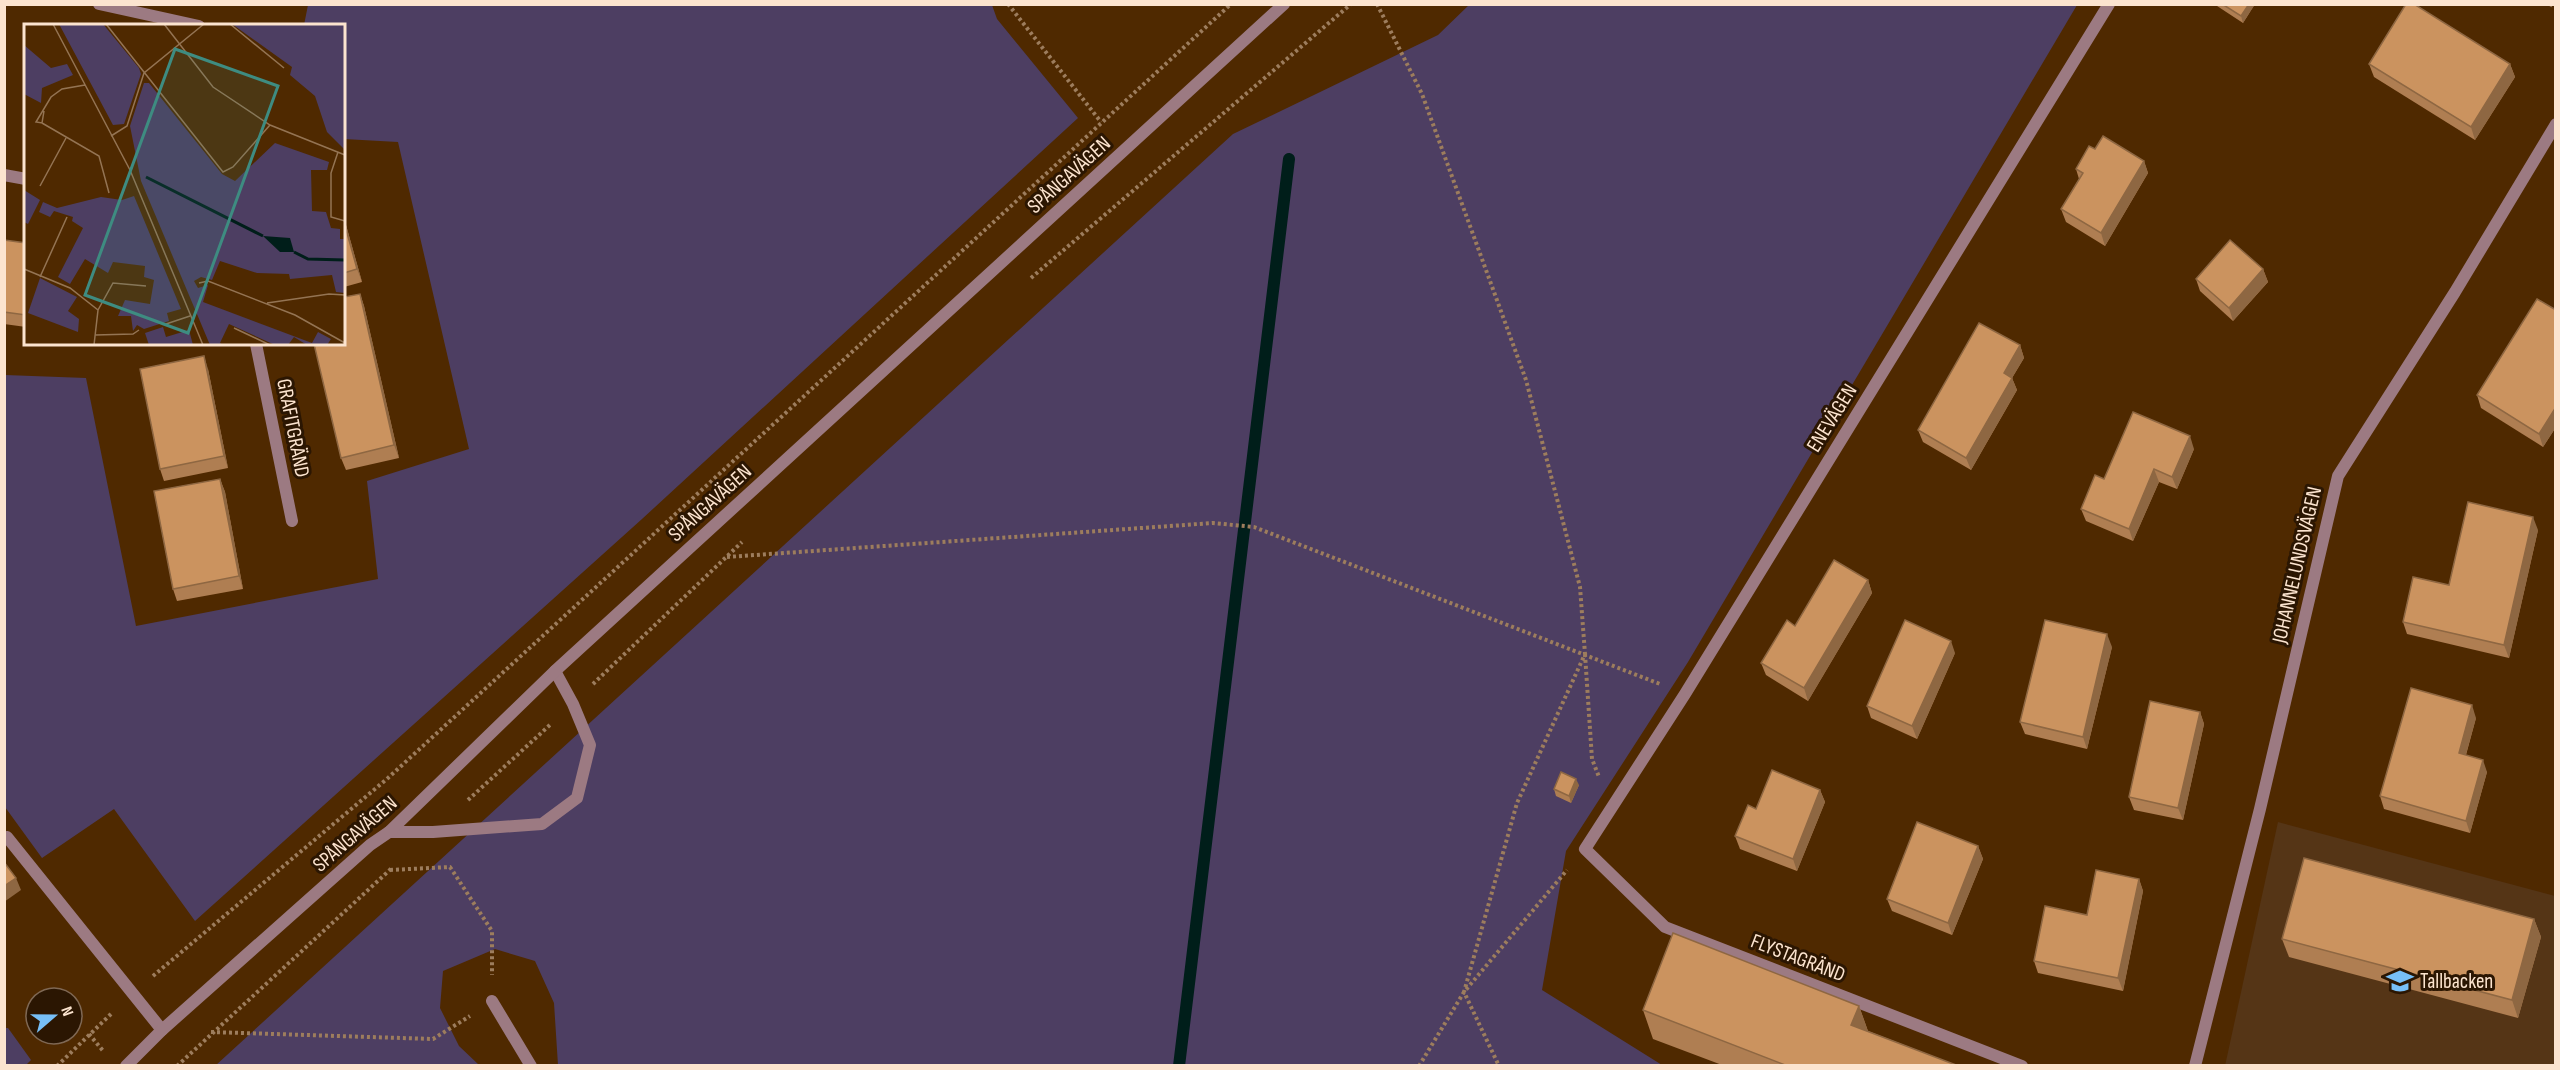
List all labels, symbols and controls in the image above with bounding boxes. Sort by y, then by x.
inset map [24,24,345,345]
street label: SPÅNGAVÄGEN [1022,131,1116,219]
street label: GRAFITGRÄND [271,377,315,479]
street label: ENEVÄGEN [1801,379,1863,457]
street label: SPÅNGAVÄGEN [663,459,757,547]
street label: JOHANNELUNDSVÄGEN [2267,484,2327,647]
street label: SPÅNGAVÄGEN [308,791,402,877]
street label: FLYSTAGRÄND [1747,929,1849,987]
school or university icon: Tallbacken [2385,966,2415,996]
place label: Tallbacken [2420,969,2493,994]
north arrow [24,986,84,1046]
text: N [56,1004,77,1019]

